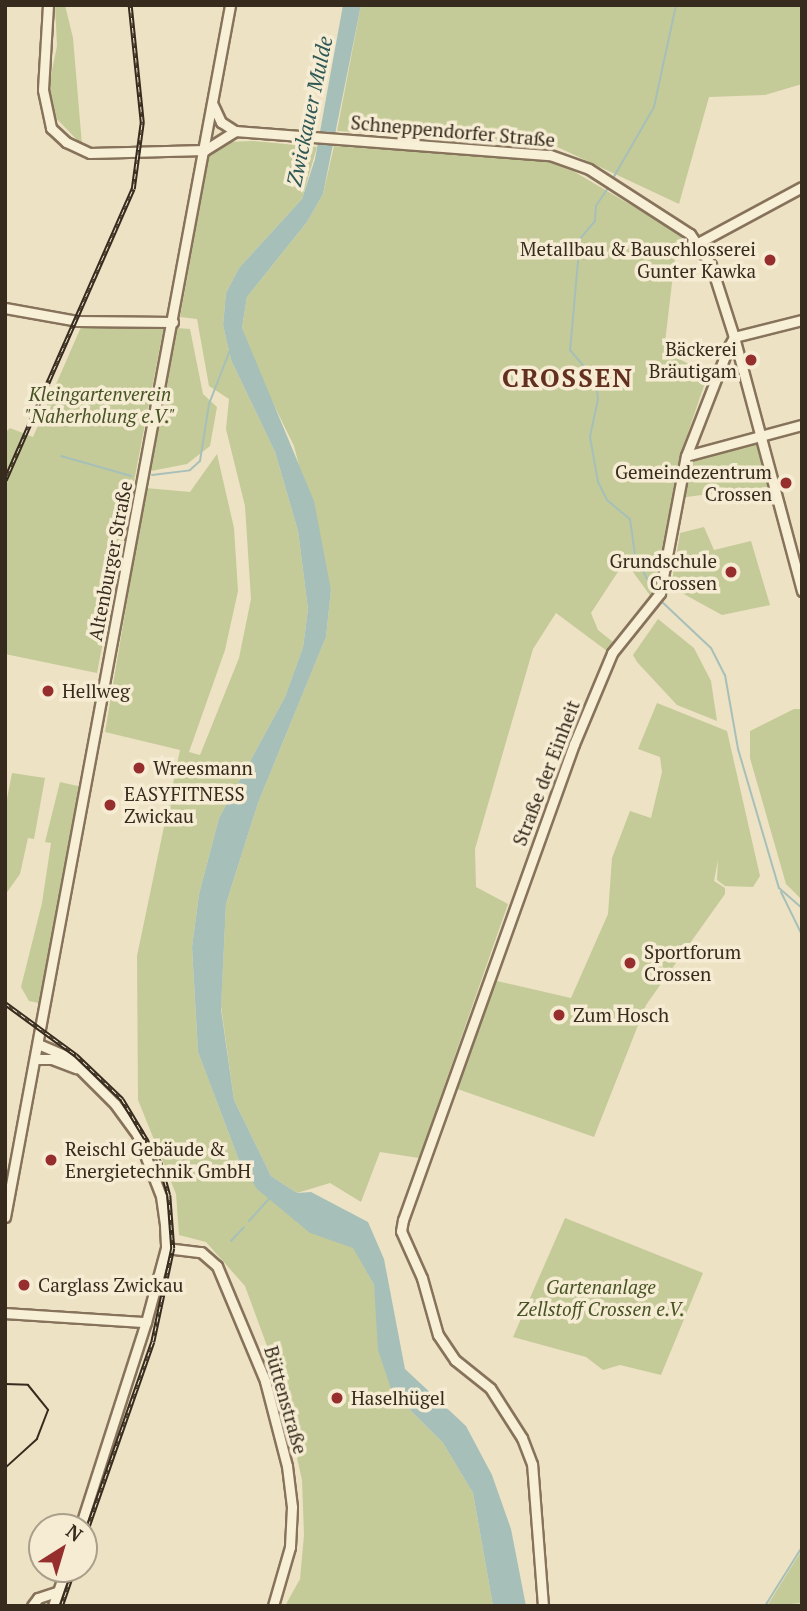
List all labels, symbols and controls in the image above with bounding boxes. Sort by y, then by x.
water label: Zwickauer Mulde [281,34,337,188]
street label: Schneppendorfer Straße [350,111,556,151]
place label: Metallbau & Bauschlosserei Gunter Kawka [520,238,756,282]
marker: Metallbau & Bauschlosserei Gunter Kawka [762,252,778,268]
place label: Bäckerei Bräutigam [649,338,737,382]
marker: Bäckerei Bräutigam [743,352,759,368]
district label: CROSSEN [503,362,633,394]
park label: Kleingartenverein "Naherholung e.V." [25,383,175,427]
place label: Gemeindezentrum Crossen [615,461,772,505]
marker: Gemeindezentrum Crossen [778,475,794,491]
street label: Altenburger Straße [83,479,137,643]
place label: Grundschule Crossen [609,550,717,594]
marker: Grundschule Crossen [723,564,739,580]
place label: Hellweg [62,680,130,702]
marker: Hellweg [40,683,56,699]
street label: Straße der Einheit [508,697,584,849]
place label: Wreesmann [153,757,253,779]
marker: Wreesmann [131,760,147,776]
place label: EASYFITNESS Zwickau [124,783,245,827]
marker: EASYFITNESS Zwickau [102,797,118,813]
place label: Sportforum Crossen [644,941,741,985]
marker: Sportforum Crossen [622,955,638,971]
place label: Zum Hosch [573,1004,669,1026]
marker: Zum Hosch [551,1007,567,1023]
place label: Reischl Gebäude & Energietechnik GmbH [65,1138,251,1182]
marker: Reischl Gebäude & Energietechnik GmbH [43,1152,59,1168]
place label: Carglass Zwickau [38,1274,183,1296]
park label: Gartenanlage Zellstoff Crossen e.V. [517,1276,685,1320]
marker: Carglass Zwickau [16,1277,32,1293]
street label: Büttenstraße [260,1343,312,1457]
place label: Haselhügel [351,1387,445,1409]
marker: Haselhügel [329,1390,345,1406]
north arrow [28,1513,98,1583]
text: N [61,1518,88,1547]

